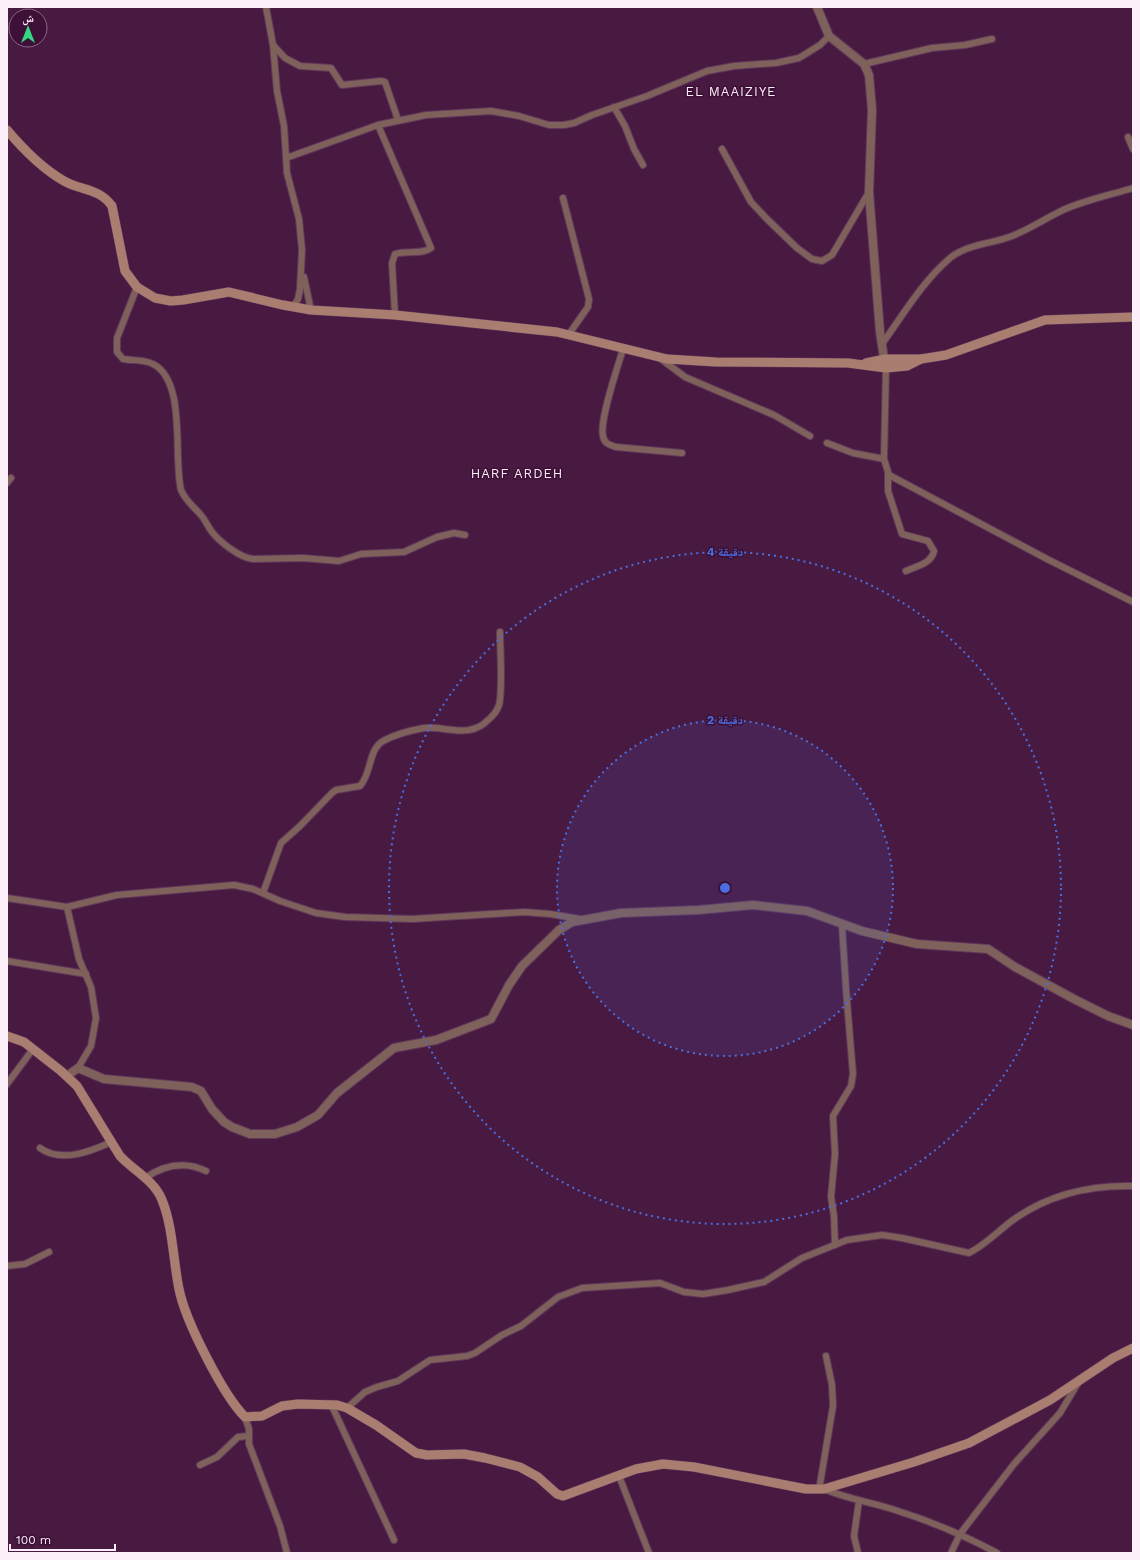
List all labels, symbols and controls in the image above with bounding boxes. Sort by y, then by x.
north arrow [8,8,48,48]
text: ش [22,12,34,26]
district label: EL MAAIZIYE [686,84,776,99]
district label: HARF ARDEH [471,466,563,481]
text: 4 دقيقة [707,545,743,559]
text: 2 دقيقة [707,713,743,727]
centre of rings [718,881,732,895]
scale bar [10,1526,115,1552]
text: 100 m [16,1533,51,1547]

